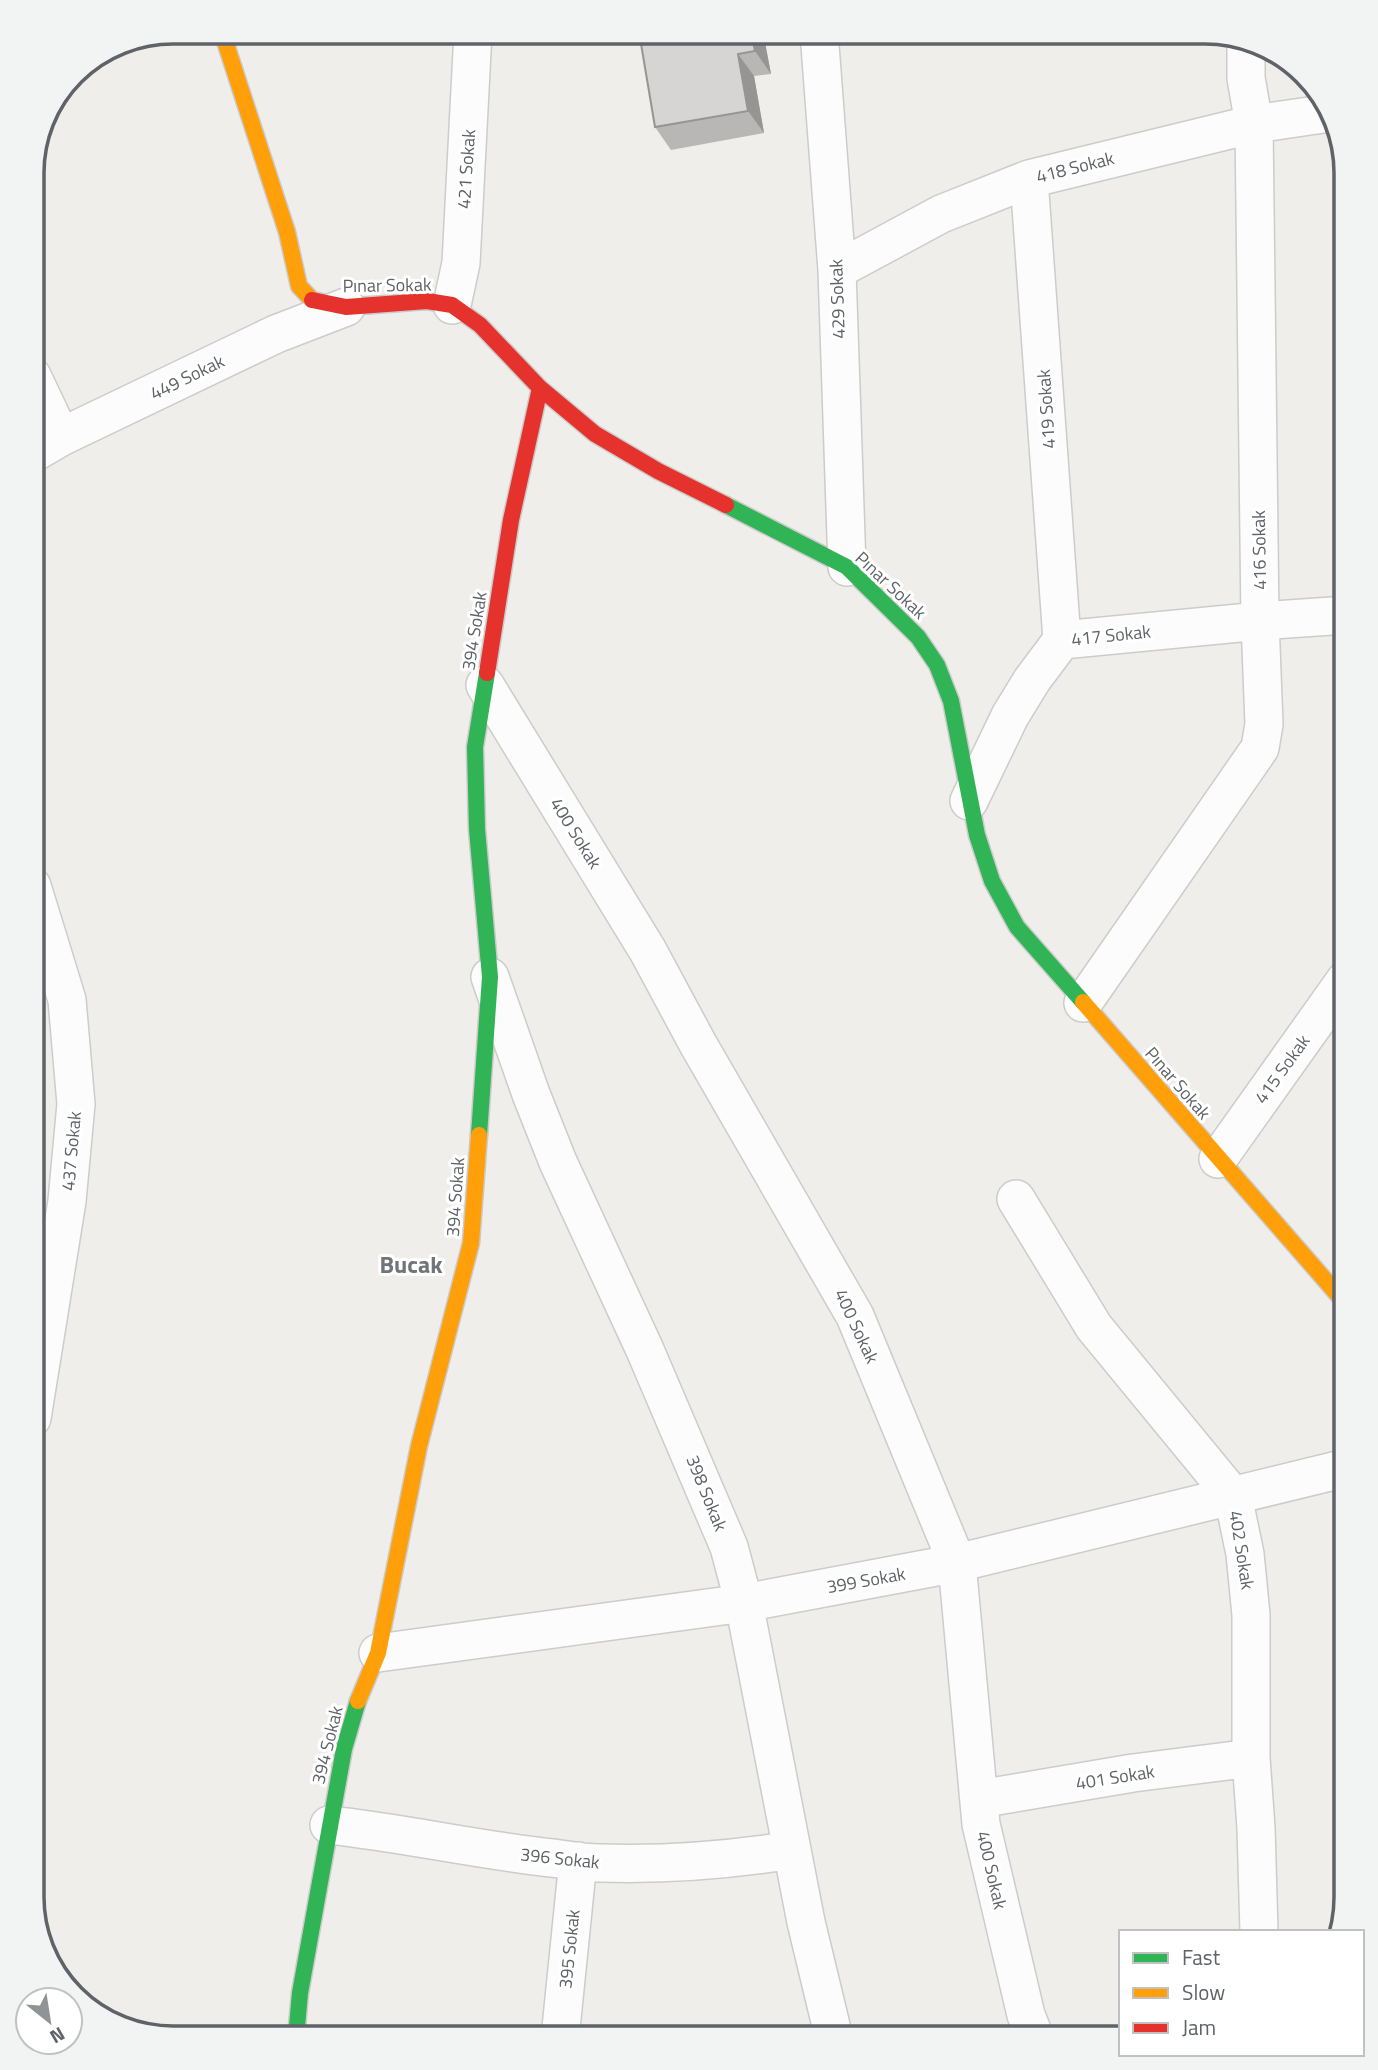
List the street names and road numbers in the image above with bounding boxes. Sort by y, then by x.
street label: 421 Sokak [450,128,482,210]
street label: 418 Sokak [1033,144,1117,190]
street label: 429 Sokak [822,258,852,339]
street label: Pınar Sokak [342,271,432,299]
street label: 449 Sokak [145,347,229,407]
street label: 419 Sokak [1030,368,1062,450]
street label: 416 Sokak [1245,510,1273,590]
street label: Pınar Sokak [849,545,933,625]
street label: 394 Sokak [454,589,494,672]
street label: 417 Sokak [1070,617,1152,653]
street label: 400 Sokak [543,792,609,874]
street label: 415 Sokak [1248,1029,1317,1109]
street label: Pınar Sokak [1139,1041,1218,1126]
street label: 437 Sokak [54,1110,88,1192]
street label: 394 Sokak [439,1156,471,1238]
street label: 400 Sokak [828,1284,886,1368]
street label: 398 Sokak [680,1451,735,1535]
street label: 402 Sokak [1222,1509,1262,1592]
street label: 399 Sokak [824,1560,908,1600]
street label: 394 Sokak [304,1703,350,1787]
street label: 401 Sokak [1074,1757,1157,1797]
street label: 400 Sokak [970,1828,1014,1912]
street label: 396 Sokak [519,1840,601,1876]
street label: 395 Sokak [551,1908,587,1990]

